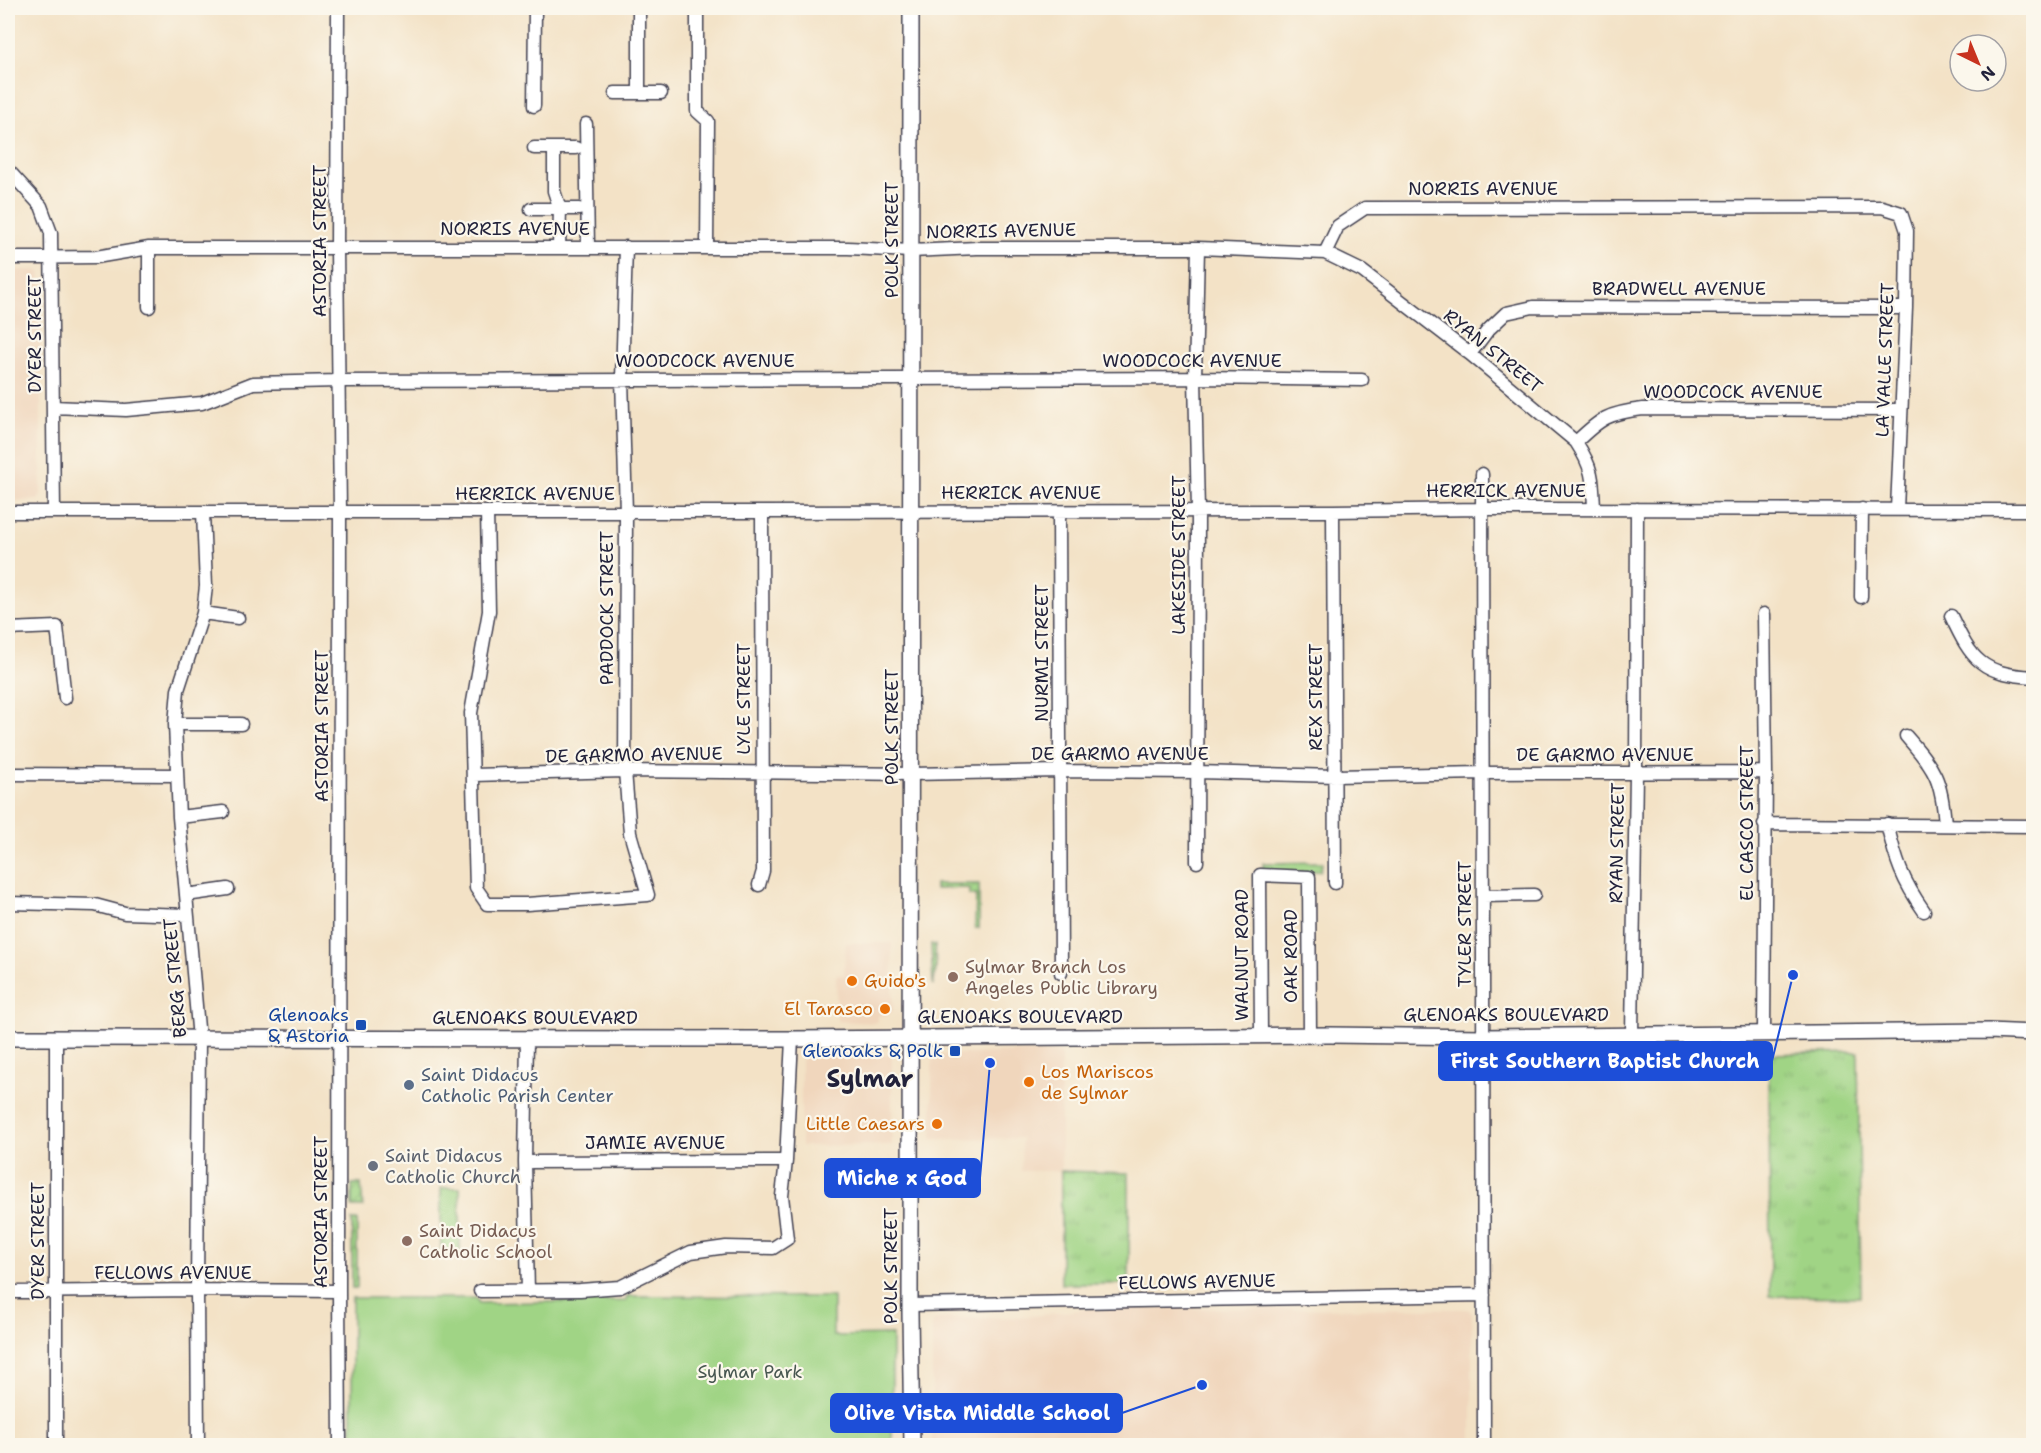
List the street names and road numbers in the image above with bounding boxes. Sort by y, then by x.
street label: ASTORIA STREET [308,165,332,317]
street label: NORRIS AVENUE [1408,177,1558,201]
street label: POLK STREET [880,182,904,298]
street label: NORRIS AVENUE [440,217,590,241]
street label: NORRIS AVENUE [926,218,1076,244]
street label: DYER STREET [23,275,47,393]
street label: BRADWELL AVENUE [1592,277,1766,301]
street label: LA VALLE STREET [1870,282,1900,438]
street label: RYAN STREET [1438,304,1548,398]
street label: WOODCOCK AVENUE [615,349,795,373]
street label: WOODCOCK AVENUE [1102,349,1282,373]
street label: WOODCOCK AVENUE [1643,380,1823,404]
street label: LAKESIDE STREET [1167,475,1191,635]
street label: HERRICK AVENUE [1426,479,1586,503]
street label: HERRICK AVENUE [941,481,1101,505]
street label: HERRICK AVENUE [455,482,615,506]
street label: PADDOCK STREET [595,531,619,685]
street label: NURMI STREET [1030,584,1054,722]
street label: LYLE STREET [732,643,756,755]
street label: REX STREET [1304,643,1328,751]
street label: ASTORIA STREET [310,650,334,802]
street label: POLK STREET [880,669,904,785]
street label: DE GARMO AVENUE [545,741,723,769]
street label: DE GARMO AVENUE [1031,742,1209,766]
street label: DE GARMO AVENUE [1516,743,1694,767]
street label: EL CASCO STREET [1735,745,1759,901]
street label: RYAN STREET [1604,782,1630,904]
street label: TYLER STREET [1453,861,1477,987]
street label: WALNUT ROAD [1230,889,1254,1021]
street label: OAK ROAD [1279,909,1303,1003]
street label: BERG STREET [158,917,192,1039]
street label: GLENOAKS BOULEVARD [1403,1003,1609,1027]
street label: GLENOAKS BOULEVARD [917,1005,1123,1029]
street label: GLENOAKS BOULEVARD [432,1006,638,1030]
street label: JAMIE AVENUE [585,1131,725,1155]
street label: ASTORIA STREET [309,1136,333,1288]
street label: DYER STREET [26,1182,50,1300]
street label: POLK STREET [879,1208,903,1324]
street label: FELLOWS AVENUE [94,1261,252,1285]
street label: FELLOWS AVENUE [1118,1269,1276,1295]

